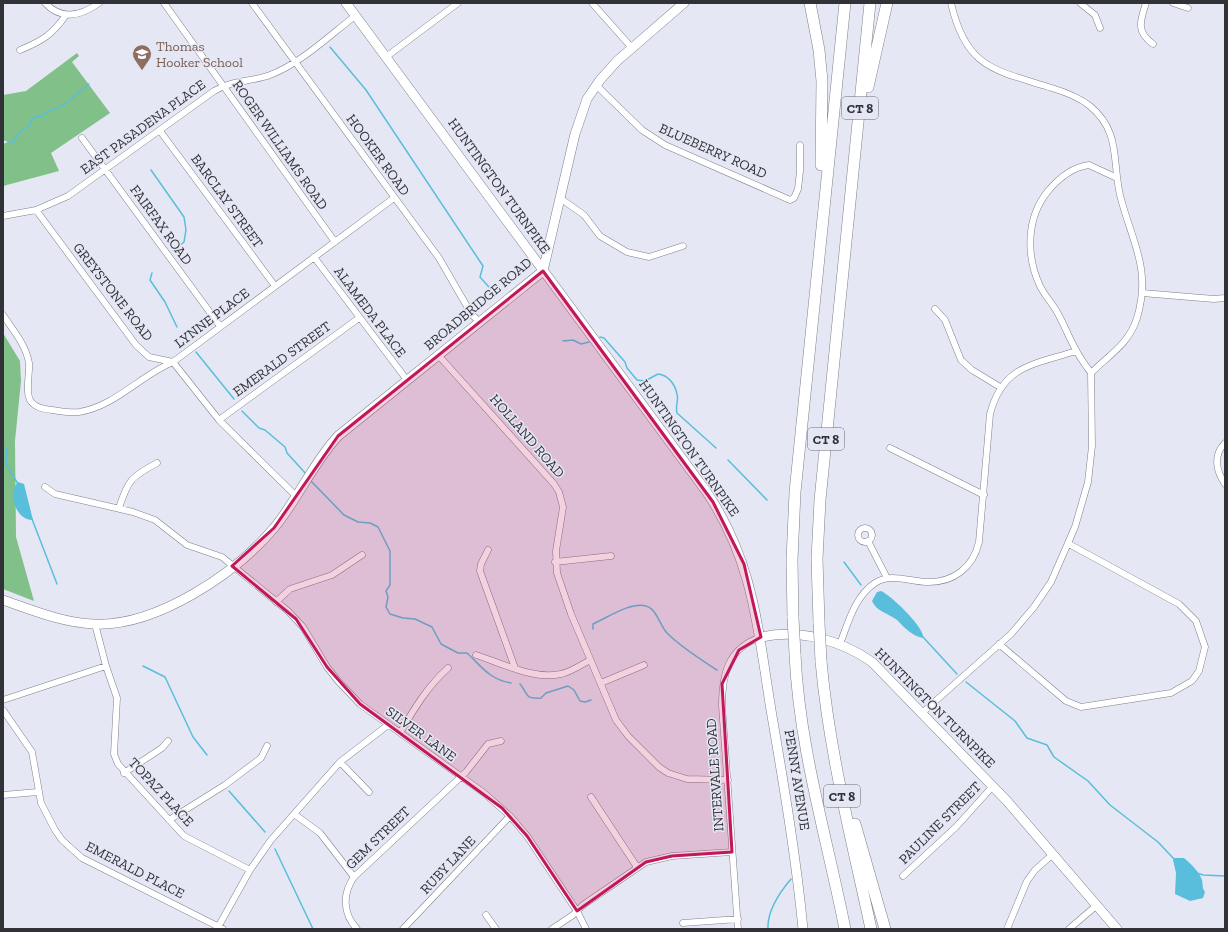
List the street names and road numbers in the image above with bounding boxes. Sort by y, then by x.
street label: EAST PASADENA PLACE [77,76,209,178]
street label: ROGER WILLIAMS ROAD [229,77,331,213]
road number: CT 8 [842,97,878,119]
street label: HOOKER ROAD [343,111,413,199]
street label: HUNTINGTON TURNPIKE [444,115,554,257]
street label: BLUEBERRY ROAD [656,120,770,182]
street label: BARCLAY STREET [187,151,267,251]
street label: FAIRFAX ROAD [126,182,196,268]
street label: GREYSTONE ROAD [69,239,157,345]
street label: BROADBRIDGE ROAD [421,254,535,354]
street label: ALAMEDA PLACE [330,263,410,361]
street label: LYNNE PLACE [171,284,253,352]
street label: EMERALD STREET [230,318,335,400]
street label: HUNTINGTON TURNPIKE [635,376,743,520]
street label: HOLLAND ROAD [486,391,568,481]
road number: CT 8 [808,428,844,450]
street label: HUNTINGTON TURNPIKE [871,644,999,772]
street label: SILVER LANE [382,703,460,765]
street label: INTERVALE ROAD [703,718,727,832]
street label: PENNY AVENUE [781,728,813,832]
street label: TOPAZ PLACE [125,754,197,830]
street label: PAULINE STREET [895,778,985,868]
road number: CT 8 [824,785,860,807]
street label: GEM STREET [342,803,414,873]
street label: RUBY LANE [417,832,479,898]
street label: EMERALD PLACE [83,838,187,902]

